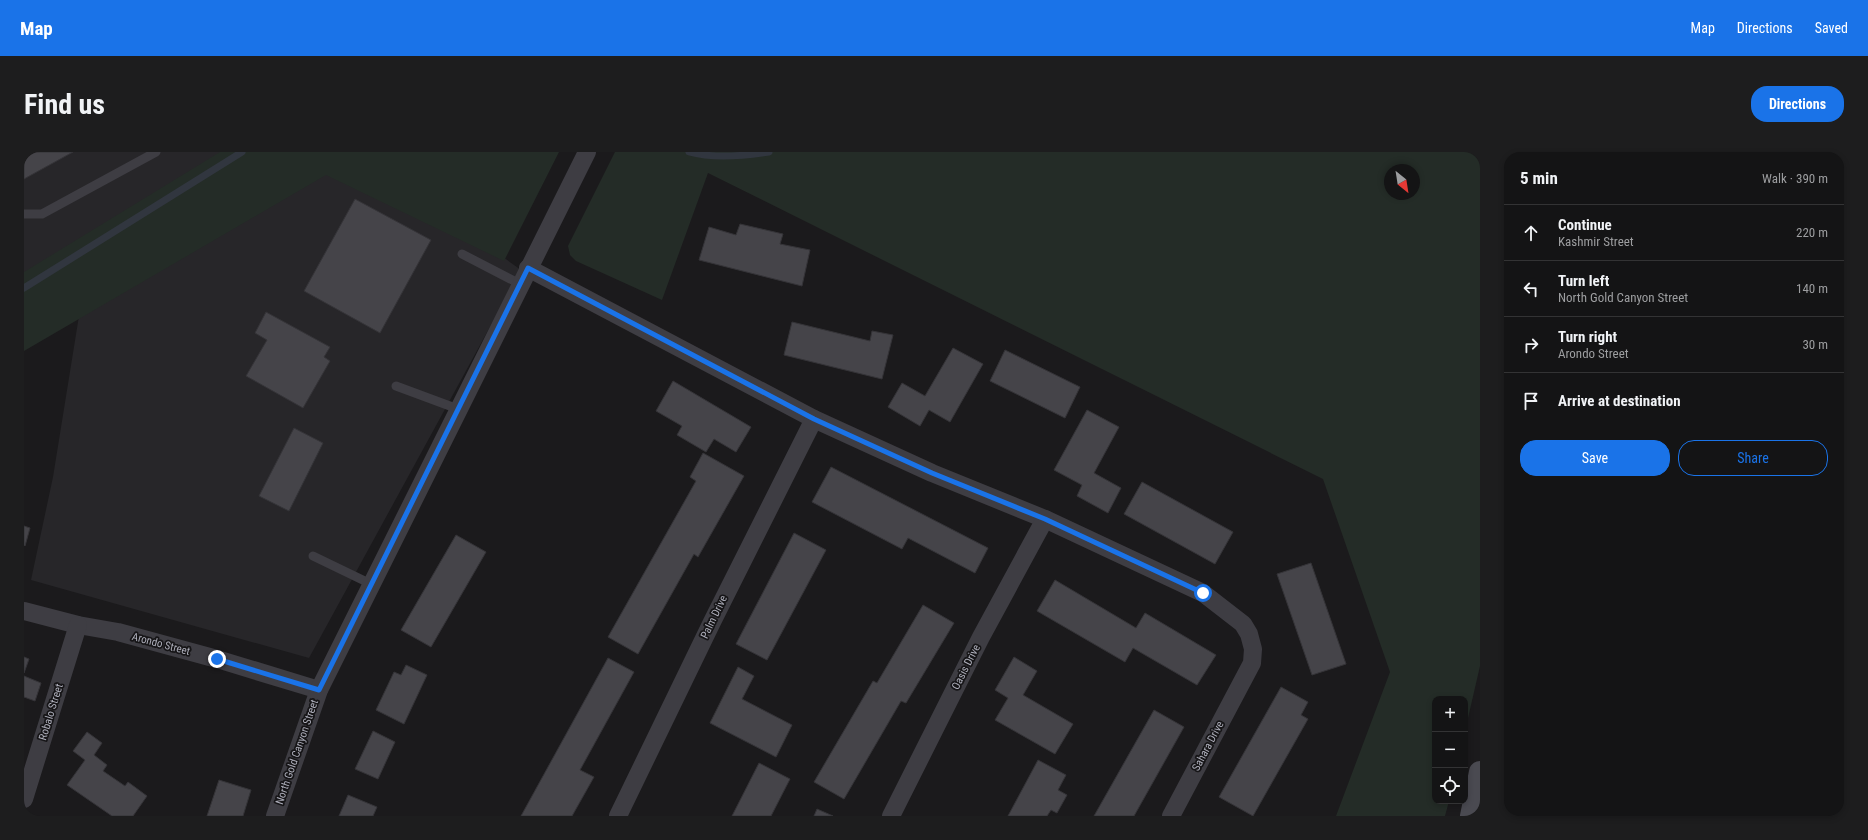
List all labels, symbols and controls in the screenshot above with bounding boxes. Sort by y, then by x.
text: Map [20,17,53,40]
text: Map [1691,20,1715,36]
text: Directions [1737,20,1793,36]
text: Saved [1815,20,1848,36]
button: Directions [1751,86,1844,122]
text: Find us [24,88,105,121]
north arrow [1384,164,1420,200]
text: 5 min [1520,168,1558,188]
text: Walk · 390 m [1762,171,1828,186]
text: Continue [1558,216,1612,234]
icon: ahead [1520,222,1542,244]
text: 220 m [1796,225,1828,240]
text: Kashmir Street [1558,234,1634,249]
text: Turn left [1558,272,1609,290]
icon: left [1520,278,1542,300]
text: 140 m [1796,281,1828,296]
text: North Gold Canyon Street [1558,290,1688,305]
text: Turn right [1558,328,1617,346]
icon: right [1520,334,1542,356]
text: 30 m [1802,337,1828,352]
text: Arondo Street [1558,346,1629,361]
icon: arrive [1520,390,1542,412]
text: Arrive at destination [1558,392,1681,410]
button: Save [1520,440,1670,476]
button: Share [1678,440,1828,476]
route start [1194,584,1212,602]
street label: Palm Drive [698,593,730,641]
street label: Arondo Street [130,630,192,658]
street label: Oasis Drive [949,642,983,692]
route end [208,650,226,668]
street label: Robalo Street [36,682,66,742]
map controls [1432,696,1468,804]
button: + [1432,696,1468,732]
street label: North Gold Canyon Street [273,698,321,806]
street label: Sahara Drive [1189,719,1227,773]
button: − [1432,732,1468,768]
button: locate [1432,768,1468,804]

